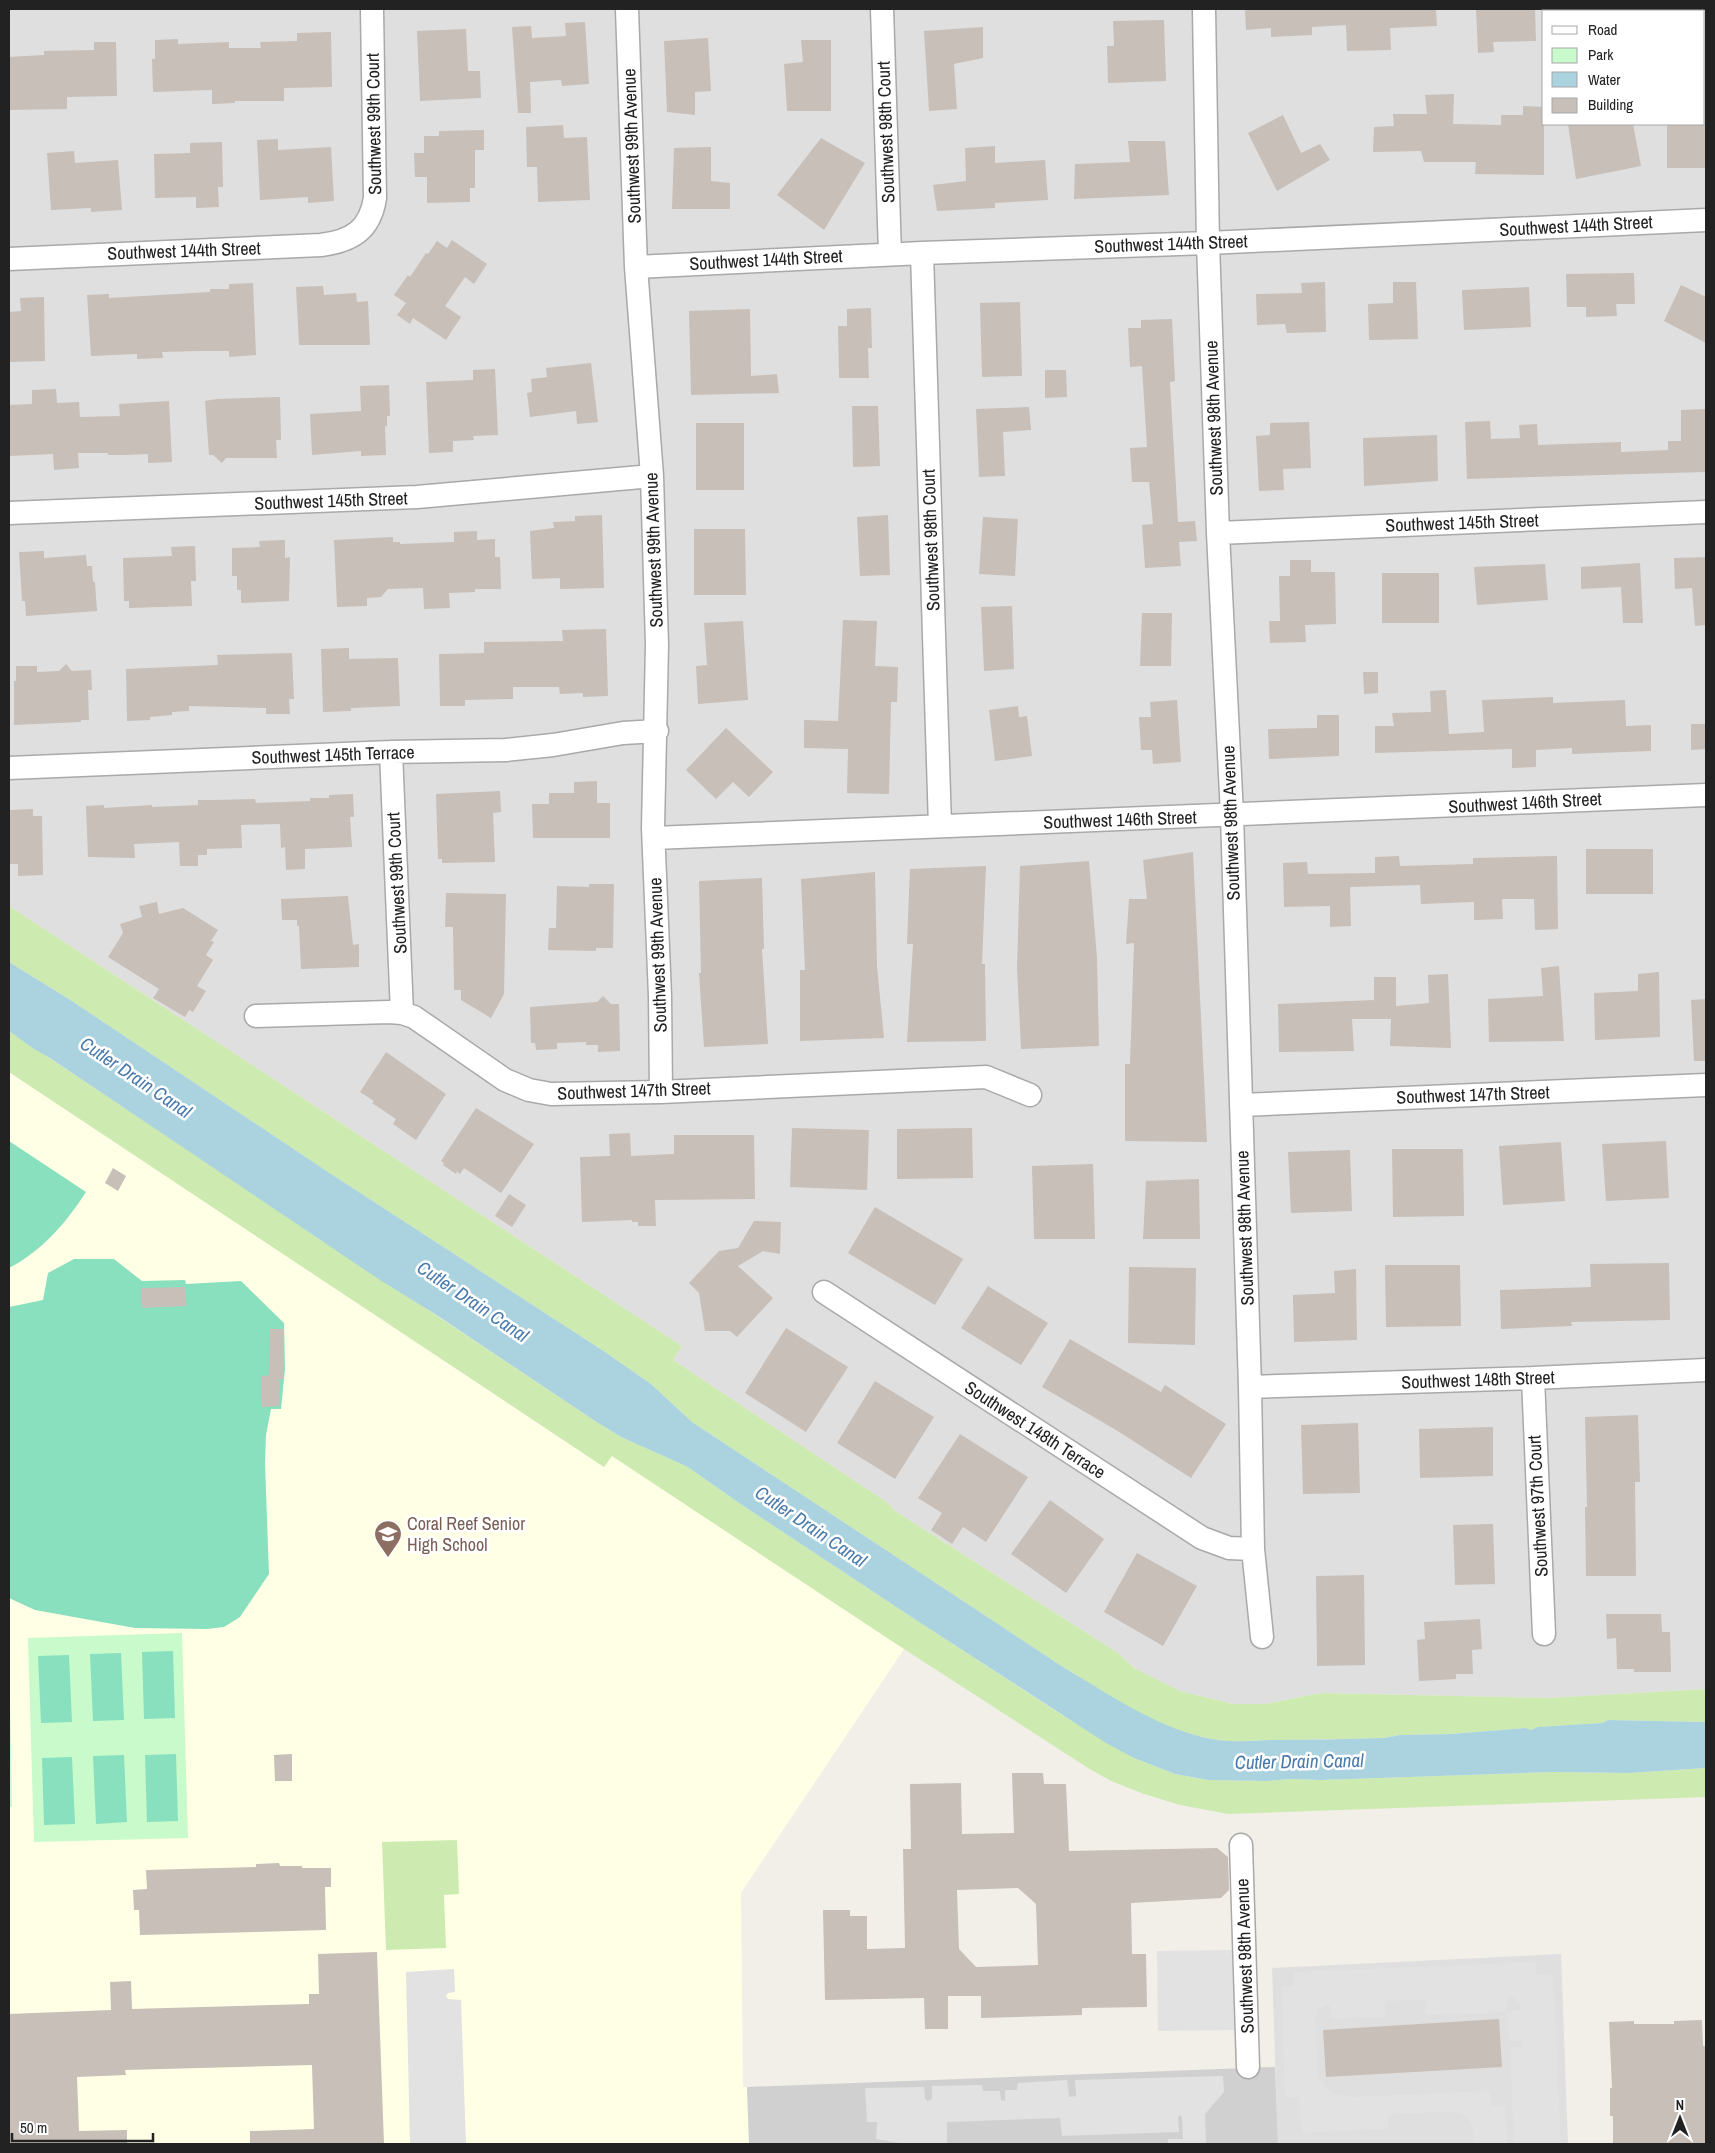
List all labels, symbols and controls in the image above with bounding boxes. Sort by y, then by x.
legend [1542,10,1705,125]
text: Road [1588,19,1617,40]
text: Park [1588,44,1614,65]
street label: Southwest 99th Court [360,53,387,195]
street label: Southwest 98th Court [871,61,900,203]
street label: Southwest 99th Avenue [616,68,647,224]
text: Water [1588,69,1620,90]
text: Building [1588,94,1633,115]
street label: Southwest 144th Street [1499,209,1653,242]
street label: Southwest 144th Street [1094,228,1248,259]
street label: Southwest 144th Street [107,235,261,266]
street label: Southwest 144th Street [689,243,843,276]
street label: Southwest 98th Avenue [1198,340,1229,496]
street label: Southwest 98th Court [916,469,945,611]
street label: Southwest 99th Avenue [638,472,669,628]
street label: Southwest 145th Street [254,485,408,516]
street label: Southwest 145th Street [1385,507,1539,538]
street label: Southwest 145th Terrace [251,739,415,770]
street label: Southwest 98th Avenue [1215,745,1246,901]
street label: Southwest 146th Street [1448,786,1602,819]
street label: Southwest 146th Street [1043,804,1197,835]
street label: Southwest 99th Court [380,811,413,955]
street label: Southwest 99th Avenue [642,877,673,1033]
water label: Cutler Drain Canal [75,1030,197,1124]
street label: Southwest 147th Street [557,1075,711,1106]
street label: Southwest 147th Street [1396,1079,1550,1110]
street label: Southwest 98th Avenue [1229,1150,1260,1306]
water label: Cutler Drain Canal [412,1254,534,1348]
street label: Southwest 148th Street [1401,1364,1555,1395]
street label: Southwest 148th Terrace [960,1375,1110,1484]
street label: Southwest 97th Court [1521,1434,1554,1578]
water label: Cutler Drain Canal [750,1479,872,1573]
place label: Coral Reef Senior High School [407,1511,525,1557]
school or university icon: Coral Reef Senior High School [373,1519,403,1558]
water label: Cutler Drain Canal [1234,1747,1364,1775]
street label: Southwest 98th Avenue [1229,1878,1260,2034]
north arrow [1655,2093,1705,2143]
text: N [1676,2096,1684,2114]
scale bar [12,2110,154,2142]
text: 50 m [20,2117,47,2138]

